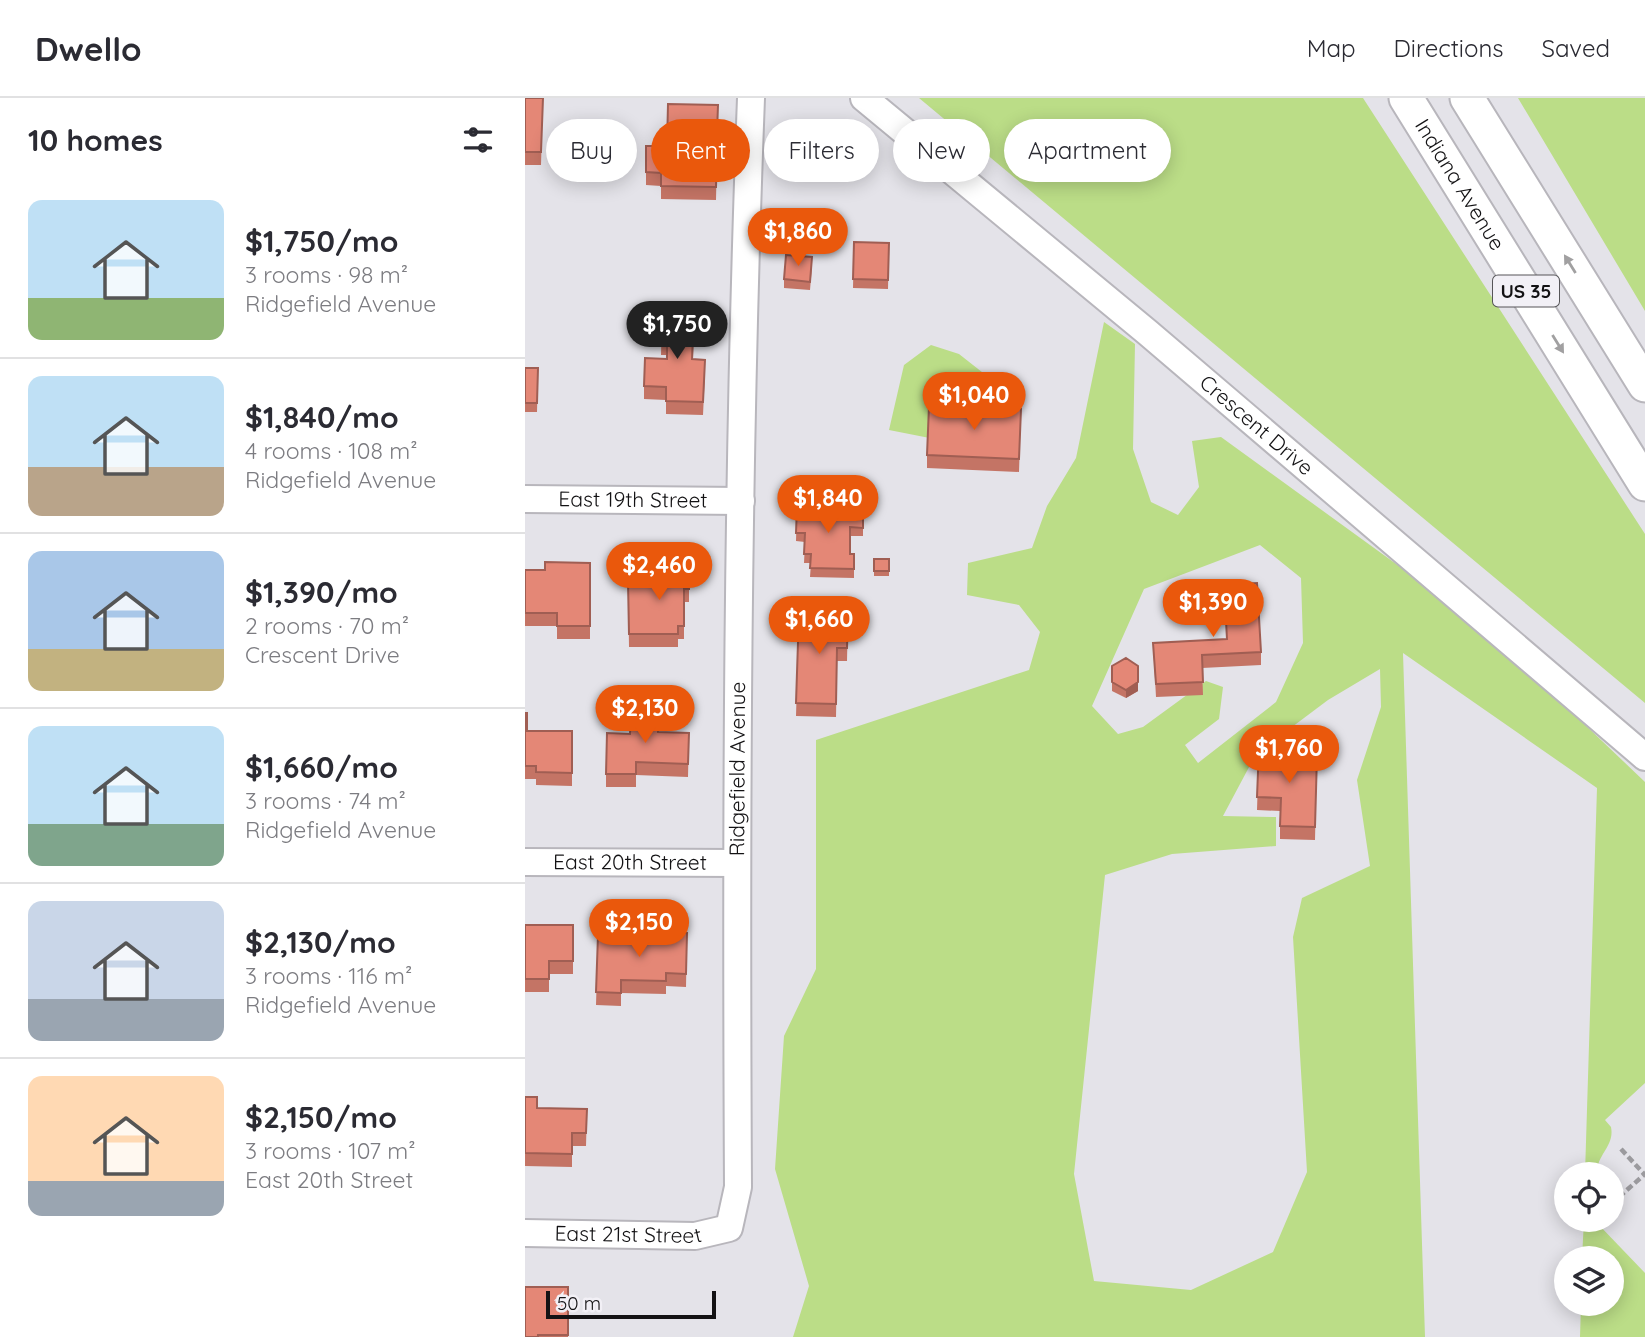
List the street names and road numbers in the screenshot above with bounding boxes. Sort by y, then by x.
street label: Indiana Avenue [1410,114,1511,255]
road number: US 35 [1493,276,1559,307]
street label: Crescent Drive [1195,369,1319,480]
street label: East 19th Street [558,485,708,513]
street label: Ridgefield Avenue [723,681,750,856]
street label: East 20th Street [553,848,707,875]
street label: East 21st Street [554,1220,704,1248]

